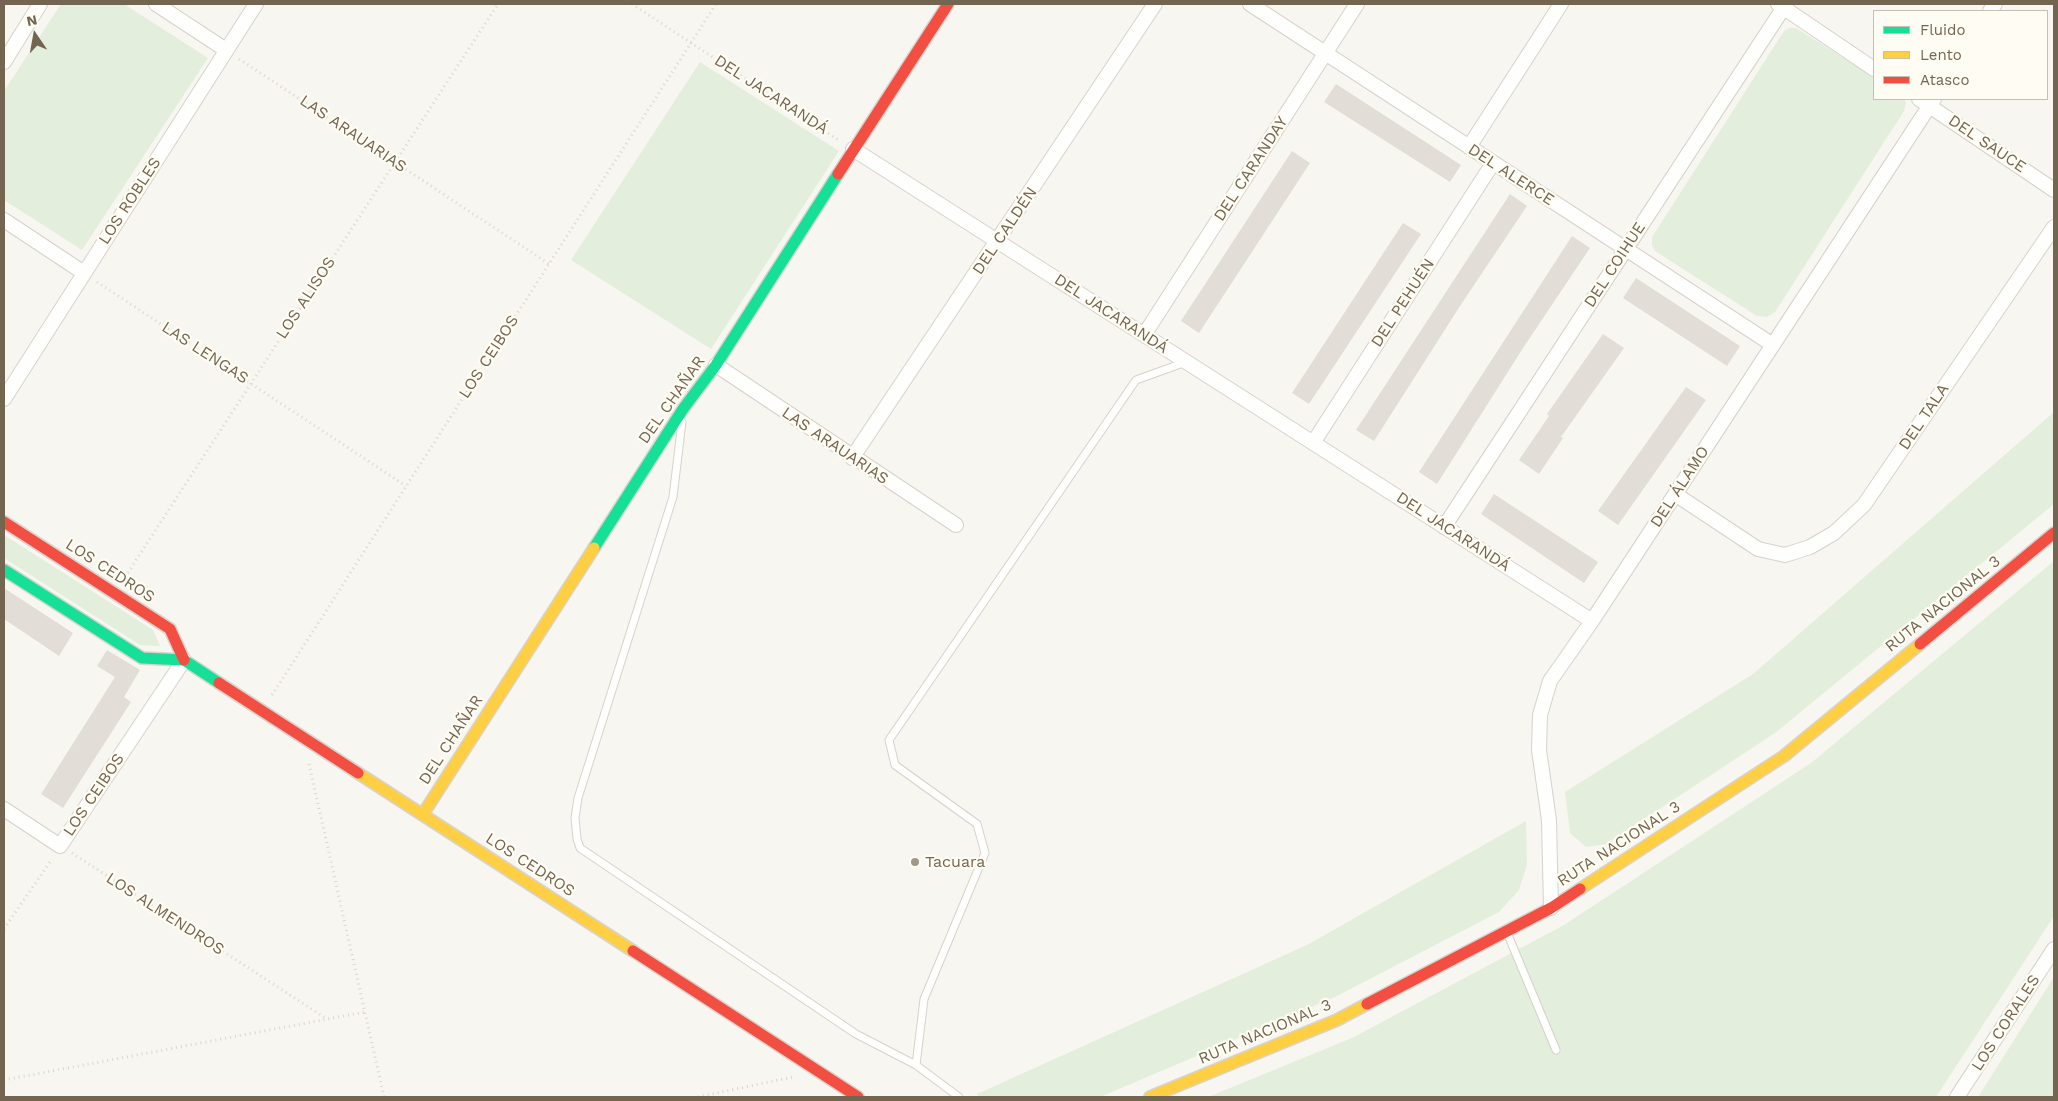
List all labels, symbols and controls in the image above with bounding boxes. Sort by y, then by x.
north arrow [10,10,60,60]
legend [1873,10,2048,100]
text: N [25,11,39,29]
text: Fluido [1920,21,1965,39]
text: Lento [1920,46,1962,64]
street label: DEL JACARANDÁ [710,51,832,139]
text: Atasco [1920,71,1969,89]
street label: LAS ARAUARIAS [296,91,410,177]
street label: DEL SAUCE [1944,111,2030,177]
street label: DEL CARANDAY [1210,113,1292,225]
street label: DEL ALERCE [1464,140,1558,210]
street label: LOS ROBLES [95,154,165,248]
street label: DEL CALDÉN [969,184,1041,278]
street label: DEL COIHUE [1580,219,1650,311]
street label: LOS ALISOS [272,253,340,343]
street label: DEL PEHUÉN [1367,255,1439,351]
street label: DEL JACARANDÁ [1050,270,1172,358]
street label: LOS CEIBOS [455,312,523,402]
street label: LAS LENGAS [158,318,252,388]
street label: DEL CHAÑAR [635,352,709,448]
street label: DEL TALA [1895,380,1953,454]
street label: LAS ARAUARIAS [778,403,892,489]
street label: DEL ÁLAMO [1647,443,1713,531]
street label: DEL JACARANDÁ [1392,488,1514,576]
street label: LOS CEDROS [62,535,158,607]
street label: RUTA NACIONAL 3 [1882,552,2004,656]
street label: DEL CHAÑAR [415,692,487,788]
street label: LOS CEIBOS [59,750,129,840]
street label: RUTA NACIONAL 3 [1554,797,1684,891]
street label: LOS CEDROS [482,829,578,901]
place label: Tacuara [925,852,985,872]
marker: Tacuara [909,856,921,868]
street label: LOS ALMENDROS [102,869,228,959]
street label: LOS CORALES [1968,971,2044,1075]
street label: RUTA NACIONAL 3 [1196,995,1334,1069]

